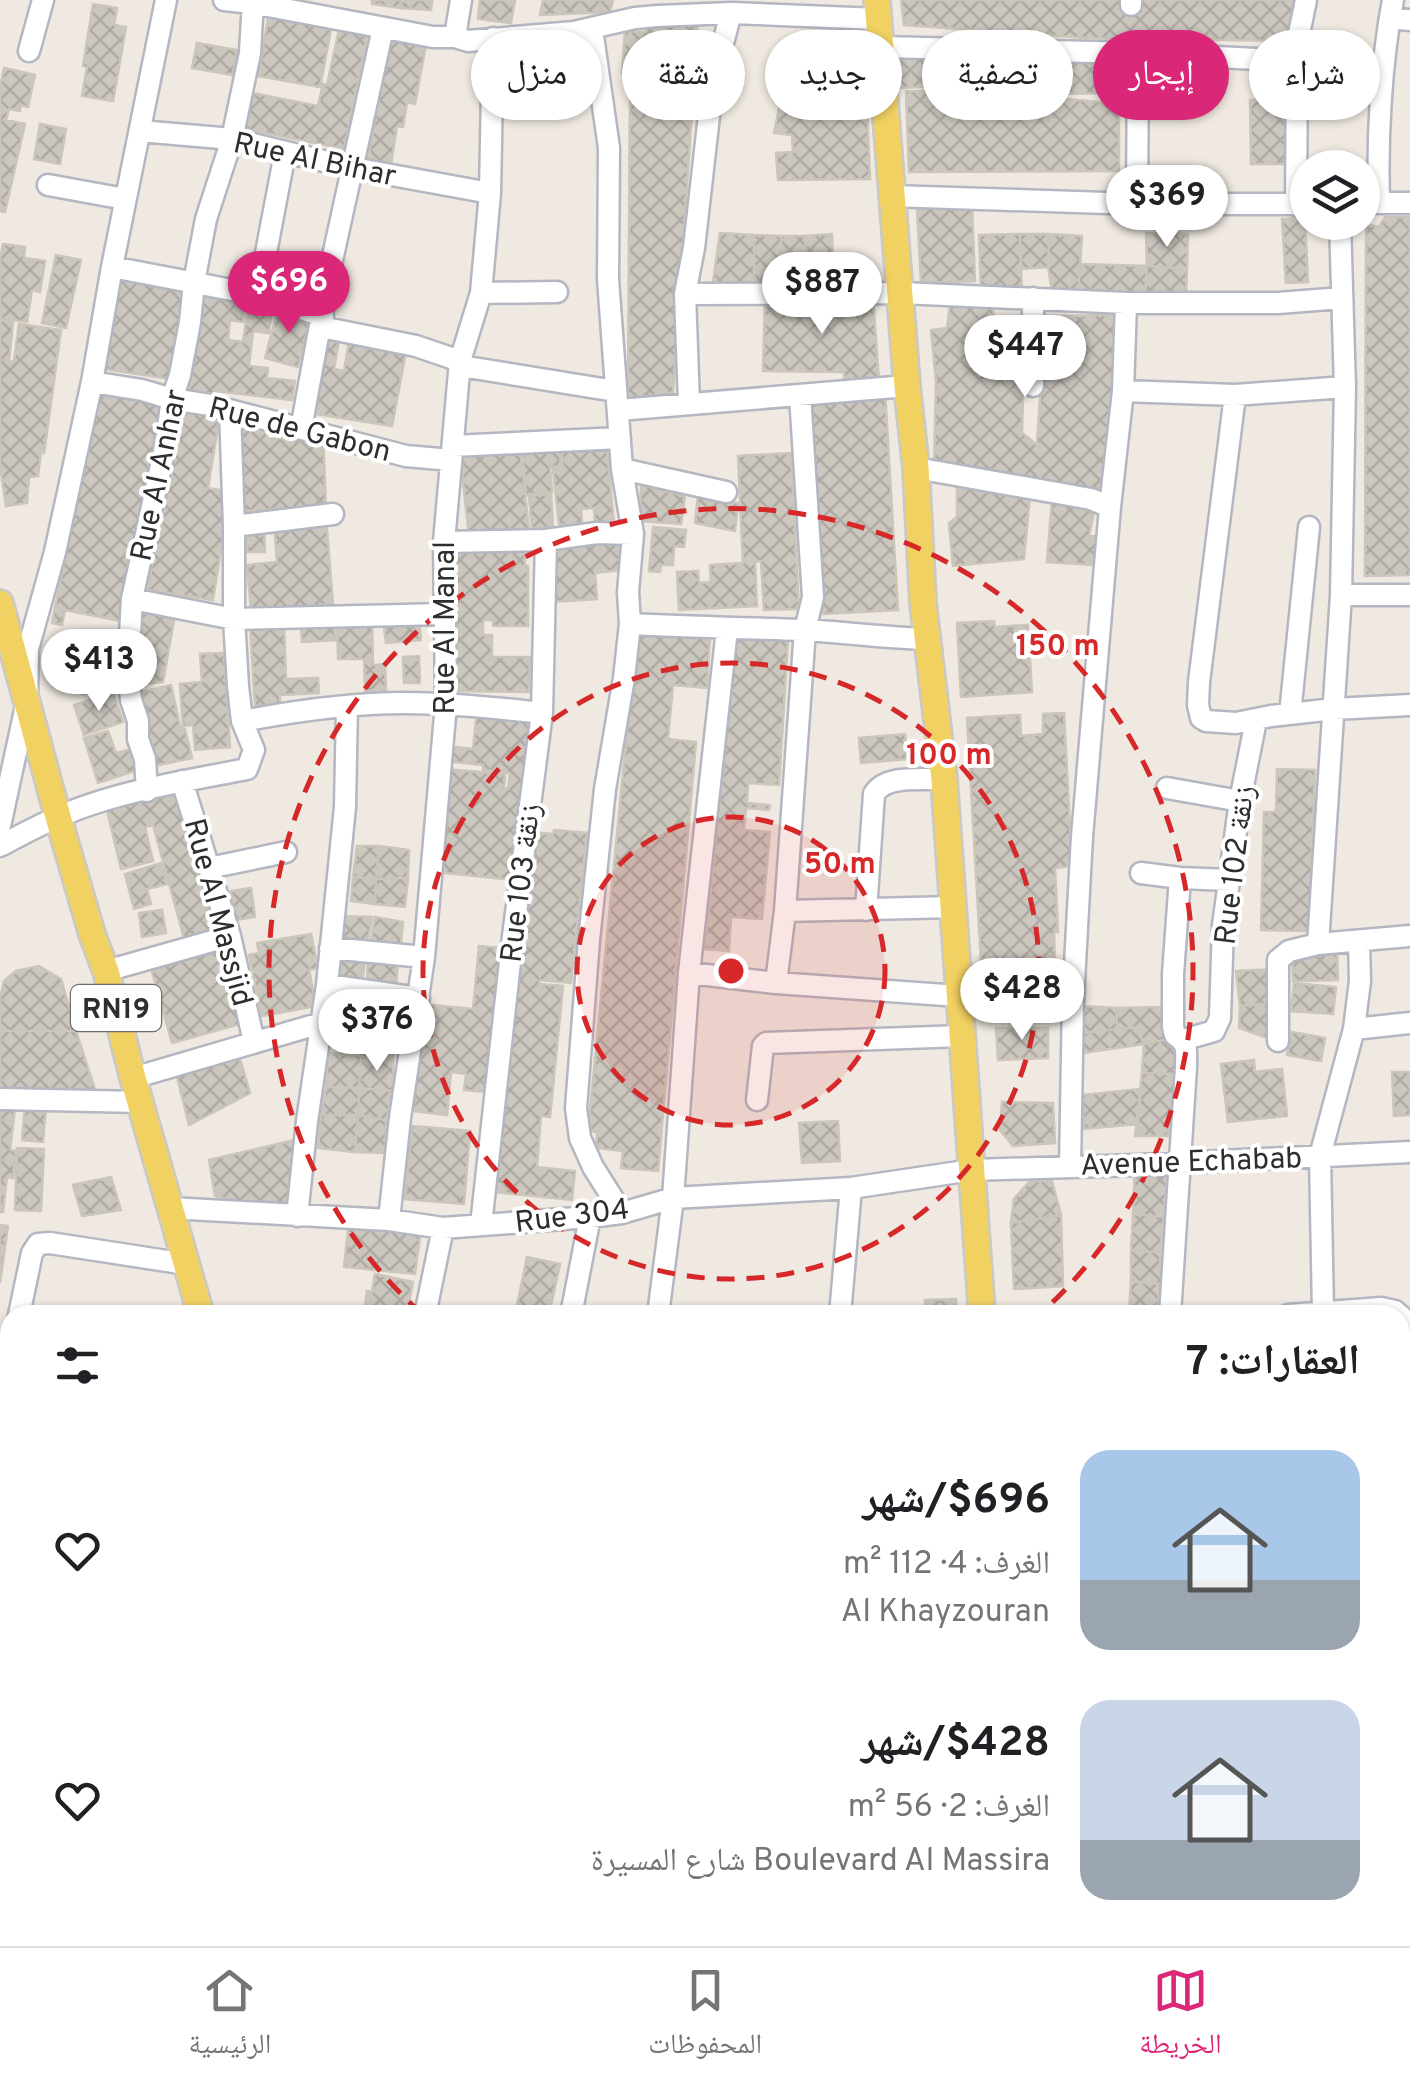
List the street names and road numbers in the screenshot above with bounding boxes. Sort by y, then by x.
street label: Rue Al Bihar [230,126,400,197]
street label: Rue Al Anhar [124,386,197,565]
street label: Rue de Gabon [204,391,394,472]
street label: Rue Al Manal [428,541,465,715]
street label: Rue 102 زنقة [1208,783,1265,947]
street label: Rue 103 زنقة [494,802,551,965]
street label: Rue Al Massjid [174,815,259,1011]
road number: RN19 [71,985,161,1031]
street label: Avenue Echabab [1080,1141,1303,1186]
street label: Rue 304 [513,1192,632,1243]

